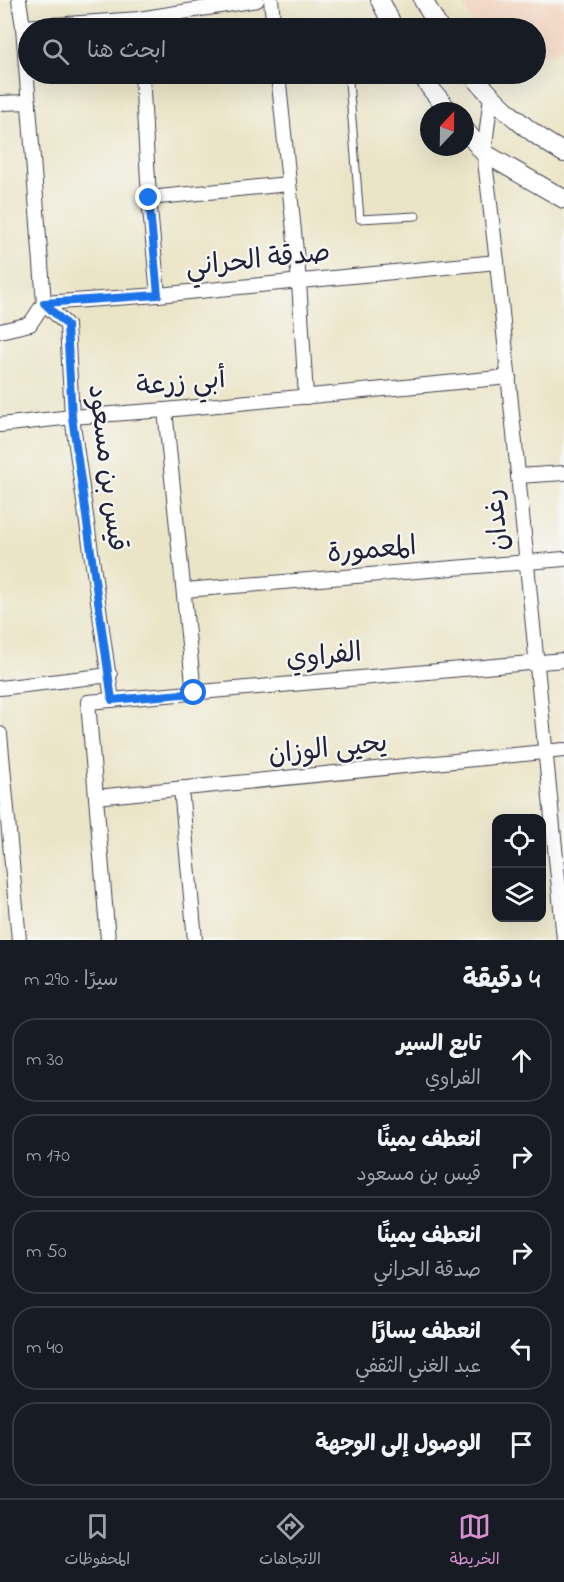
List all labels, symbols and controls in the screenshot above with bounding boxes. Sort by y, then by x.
search box [18,18,546,84]
icon: search [39,35,72,68]
text: ابحث هنا [87,36,166,68]
north arrow [420,102,474,156]
route end [135,184,161,210]
street label: صدقة الحراني [184,234,332,289]
street label: أبي زرعة [135,361,228,408]
street label: قيس بن مسعود [76,382,136,554]
street label: رغدان [475,487,521,553]
street label: المعمورة [326,528,418,574]
street label: الفراوي [285,634,363,680]
route start [180,679,206,705]
street label: يحيى الوزان [266,724,390,776]
map controls [492,814,546,922]
button: locate [492,814,546,868]
button: layers [492,868,546,922]
text: 4 دقيقة [463,962,540,1000]
text: سيرًا · 290 m [24,966,118,995]
text: تابع السير [397,1029,481,1061]
icon: ahead [505,1044,538,1077]
text: 30 m [26,1046,63,1075]
text: الفراوي [425,1065,481,1094]
text: انعطف يمينًا [377,1125,481,1157]
icon: right [505,1140,538,1173]
text: 170 m [26,1142,70,1171]
text: قيس بن مسعود [357,1161,481,1190]
text: انعطف يمينًا [377,1221,481,1253]
icon: right [505,1236,538,1269]
text: 50 m [26,1238,67,1267]
text: صدقة الحراني [373,1257,481,1286]
text: انعطف يسارًا [372,1317,481,1349]
icon: left [505,1332,538,1365]
text: 40 m [26,1334,63,1363]
text: عبد الغني الثقفي [355,1353,481,1382]
icon: arrive [505,1428,538,1461]
text: الوصول إلى الوجهة [315,1429,481,1461]
tab: المحفوظات [64,1510,130,1573]
tab: الاتجاهات [259,1510,321,1573]
tab: الخريطة [450,1510,500,1573]

